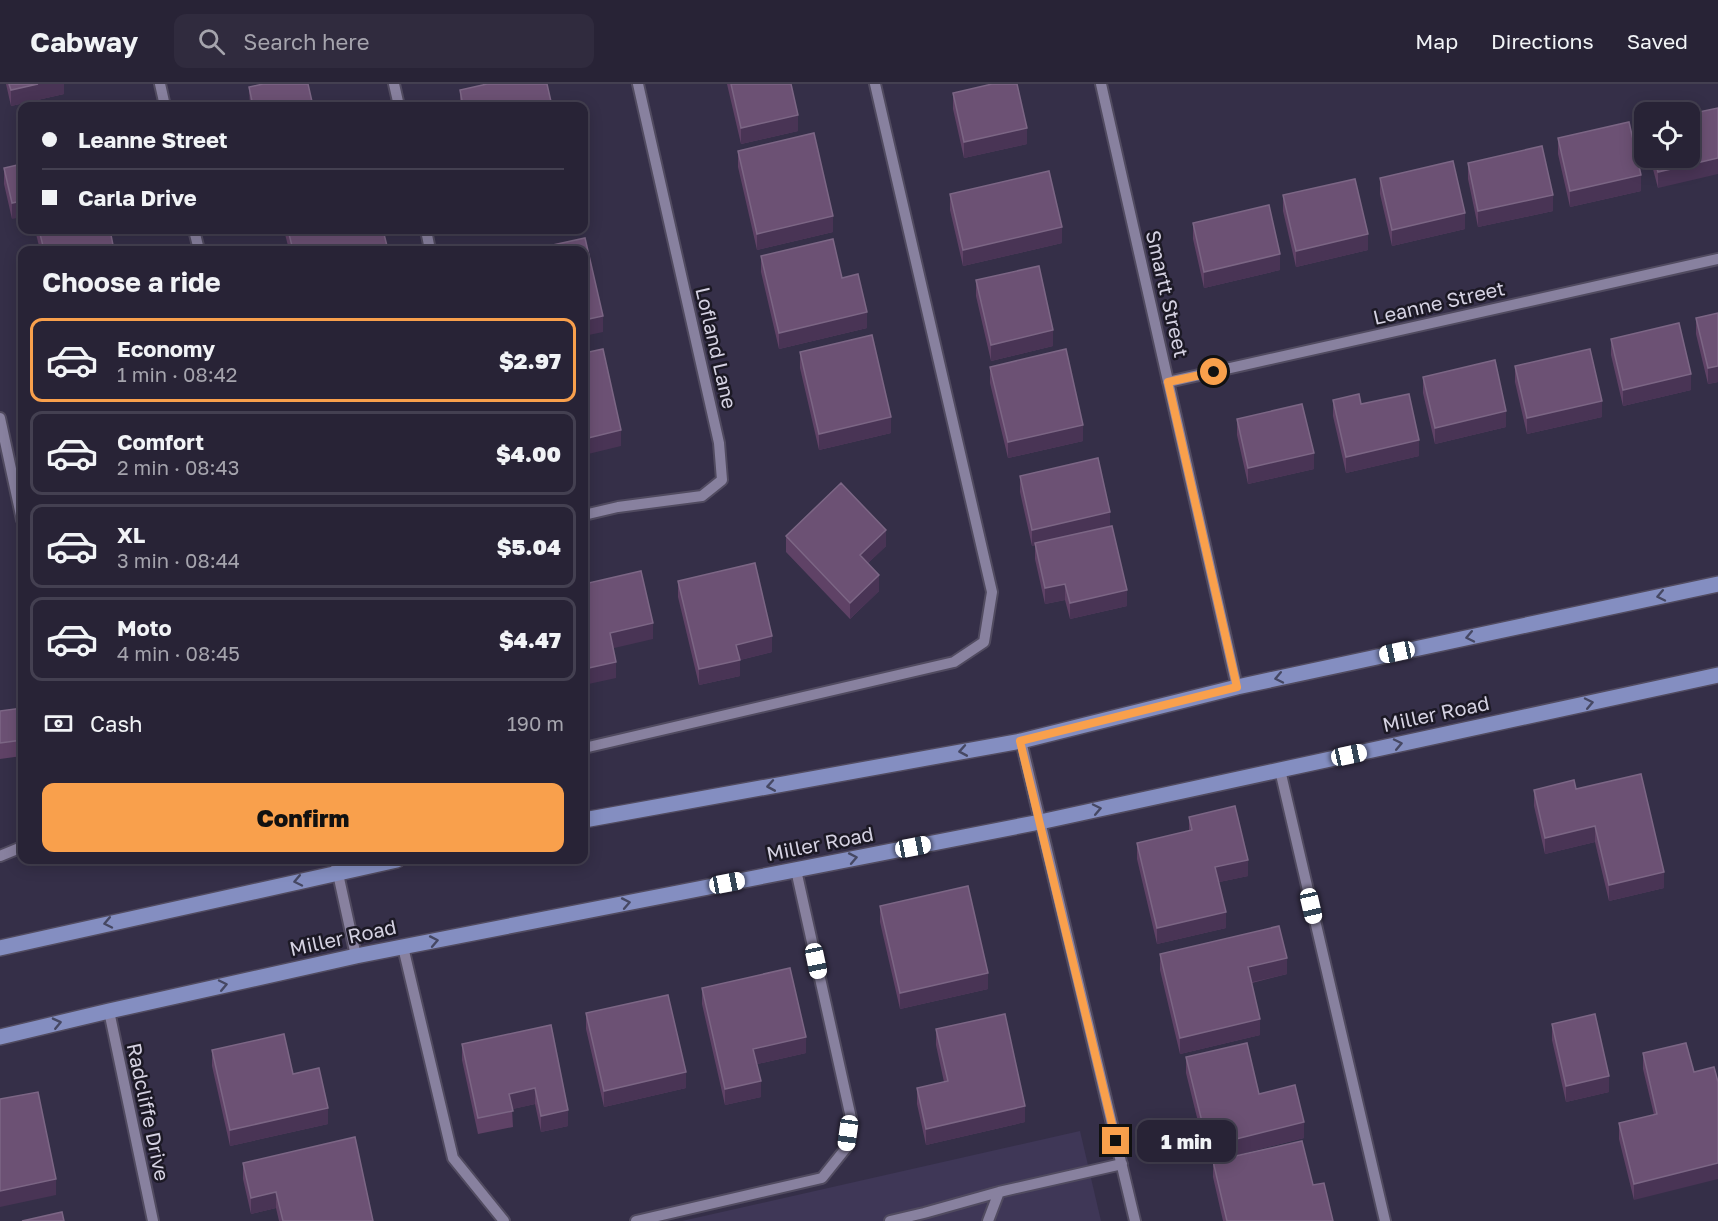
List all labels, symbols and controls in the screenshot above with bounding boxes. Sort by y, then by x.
search box [174,14,594,68]
text: Cabway [30,25,138,58]
icon: search [195,25,228,58]
text: Search here [243,28,369,55]
text: Map [1415,28,1458,54]
text: Directions [1491,28,1594,54]
text: Saved [1627,28,1688,54]
map controls [1634,102,1700,168]
button: locate [1634,102,1700,168]
text: Leanne Street [78,126,228,153]
text: Carla Drive [78,184,197,211]
street label: Smartt Street [1142,228,1194,360]
text: Choose a ride [42,266,221,298]
street label: Leanne Street [1371,275,1507,329]
street label: Lofland Lane [691,284,743,411]
icon: car [45,333,99,387]
text: Economy [117,335,215,362]
text: $2.97 [499,347,561,374]
route start [1200,358,1227,385]
text: 1 min · 08:42 [117,362,237,386]
icon: car [45,426,99,480]
text: Comfort [117,428,204,455]
text: $4.00 [496,440,561,467]
text: 2 min · 08:43 [117,455,239,479]
icon: car [45,519,99,573]
text: XL [117,521,145,548]
text: $5.04 [497,533,561,560]
text: 3 min · 08:44 [117,548,240,572]
one-way arrow [1656,589,1666,602]
icon: car [45,612,99,666]
text: Moto [117,614,172,641]
text: $4.47 [499,626,561,653]
one-way arrow [1465,630,1475,643]
car [1378,639,1416,665]
text: 4 min · 08:45 [117,641,240,665]
one-way arrow [1275,671,1285,684]
street label: Miller Road [1380,690,1491,736]
one-way arrow [1584,697,1594,710]
icon: cash [42,707,75,740]
text: Cash [90,710,143,737]
text: 190 m [507,711,564,735]
one-way arrow [1393,738,1403,751]
car [1330,742,1368,768]
one-way arrow [958,744,968,757]
one-way arrow [766,779,776,792]
button: Confirm [42,783,564,852]
one-way arrow [1092,803,1102,816]
street label: Miller Road [764,821,875,865]
car [894,835,932,859]
one-way arrow [848,852,858,865]
car [708,871,746,895]
one-way arrow [294,873,304,886]
car [1298,886,1324,926]
one-way arrow [620,897,630,910]
street label: Miller Road [287,914,398,960]
one-way arrow [103,915,113,928]
one-way arrow [429,935,439,948]
car [803,942,829,980]
one-way arrow [218,980,228,993]
one-way arrow [52,1017,62,1030]
street label: Radcliffe Drive [123,1041,175,1183]
car [837,1114,859,1152]
callout: 1 min [1137,1120,1236,1162]
route end [1102,1127,1129,1154]
text: 1 min [1161,1129,1212,1153]

